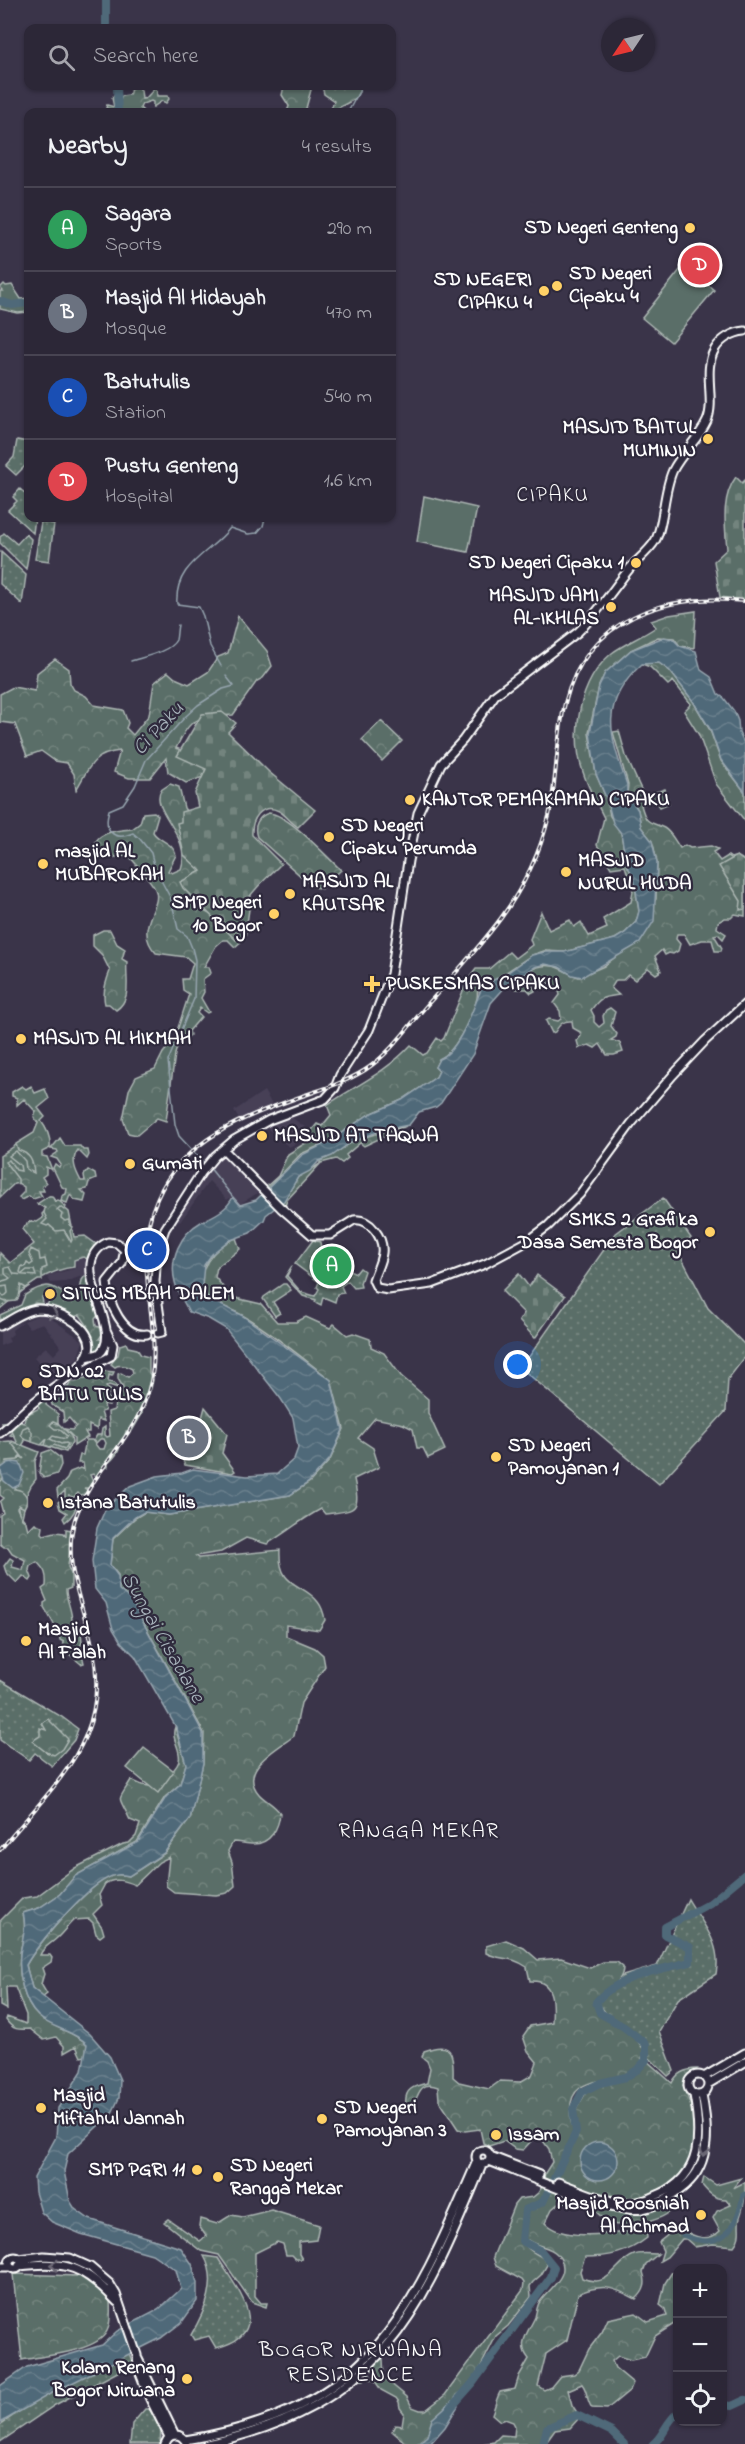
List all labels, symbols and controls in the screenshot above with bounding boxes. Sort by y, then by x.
north arrow [601,18,655,72]
search box [24,24,396,90]
icon: search [45,41,78,74]
text: Search here [93,41,198,73]
text: Nearby [48,128,127,166]
text: 4 results [302,133,372,162]
text: Sagara [105,199,171,231]
place label: SD Negeri Genteng [524,214,678,244]
text: A [61,215,74,244]
text: 290 m [327,215,372,244]
marker: SD Negeri Genteng [683,221,697,235]
text: Sports [105,231,162,260]
pin: D [680,242,720,288]
place label: SD Negeri Cipaku 4 [569,260,652,312]
place label: SD NEGERI CIPAKU 4 [433,266,533,318]
marker: SD Negeri Cipaku 4 [550,279,564,293]
text: Masjid Al Hidayah [105,283,266,315]
marker: SD NEGERI CIPAKU 4 [537,284,551,298]
text: B [61,299,74,328]
text: 470 m [326,299,372,328]
text: Mosque [105,315,166,344]
text: Batutulis [105,367,190,399]
text: C [62,383,73,412]
text: 540 m [323,383,372,412]
text: Station [105,399,166,428]
place label: MASJID BAITUL MUMININ [563,414,697,466]
marker: MASJID BAITUL MUMININ [701,432,715,446]
text: Pustu Genteng [105,451,238,483]
text: D [60,467,75,496]
text: 1.6 km [323,467,372,496]
district label: CIPAKU [517,481,589,511]
text: Hospital [105,483,173,512]
place label: SD Negeri Cipaku 1 [469,549,625,579]
marker: SD Negeri Cipaku 1 [629,556,643,570]
place label: MASJID JAMI AL-IKHLAS [489,582,599,634]
marker: MASJID JAMI AL-IKHLAS [604,600,618,614]
water label: Ci Paku [126,695,192,763]
place label: KANTOR PEMAKAMAN CIPAKU [422,786,670,815]
marker: KANTOR PEMAKAMAN CIPAKU [403,793,417,807]
place label: SD Negeri Cipaku Perumda [341,812,477,864]
marker: SD Negeri Cipaku Perumda [322,830,336,844]
place label: masjid AL MUBAROKAH [55,838,164,890]
place label: MASJID NURUL HUDA [578,847,692,899]
marker: masjid AL MUBAROKAH [36,857,50,871]
marker: MASJID NURUL HUDA [559,865,573,879]
place label: MASJID AL KAUTSAR [302,868,394,920]
marker: MASJID AL KAUTSAR [283,887,297,901]
place label: SMP Negeri 10 Bogor [171,889,263,942]
marker: SMP Negeri 10 Bogor [267,907,281,921]
place label: PUSKESMAS CIPAKU [386,970,560,999]
marker: PUSKESMAS CIPAKU [363,975,381,993]
place label: MASJID AL HIKMAH [33,1025,192,1054]
marker: MASJID AL HIKMAH [14,1032,28,1046]
place label: MASJID AT TAQWA [274,1122,439,1151]
marker: MASJID AT TAQWA [255,1129,269,1143]
place label: Gumati [142,1150,203,1179]
marker: Gumati [123,1157,137,1171]
place label: SMKS 2 Grafika Dasa Semesta Bogor [517,1206,699,1259]
marker: SMKS 2 Grafika Dasa Semesta Bogor [703,1225,717,1239]
pin: C [128,1228,166,1272]
pin: A [312,1244,352,1288]
place label: SITUS MBAH DALEM [62,1280,235,1309]
marker: SITUS MBAH DALEM [43,1287,57,1301]
one-way arrow [48,1306,59,1319]
your location [503,1350,532,1379]
place label: SDN 02 BATU TULIS [38,1358,143,1410]
marker: SDN 02 BATU TULIS [20,1376,34,1390]
pin: B [170,1416,208,1460]
place label: SD Negeri Pamoyanan 1 [508,1432,620,1485]
marker: SD Negeri Pamoyanan 1 [489,1450,503,1464]
place label: Istana Batutulis [60,1489,196,1518]
marker: Istana Batutulis [41,1496,55,1510]
water label: Sungai Cisadane [112,1567,212,1711]
place label: Masjid Al Falah [38,1616,106,1668]
marker: Masjid Al Falah [19,1634,33,1648]
district label: RANGGA MEKAR [339,1817,499,1847]
place label: Masjid Miftahul Jannah [53,2082,185,2134]
place label: SD Negeri Pamoyanan 3 [334,2094,447,2147]
marker: Masjid Miftahul Jannah [34,2101,48,2115]
marker: SD Negeri Pamoyanan 3 [315,2112,329,2126]
place label: Issam [508,2121,560,2150]
marker: Issam [489,2128,503,2142]
one-way arrow [699,2146,711,2157]
place label: SD Negeri Rangga Mekar [230,2152,343,2205]
place label: SMP PGRI 11 [88,2156,186,2185]
marker: SMP PGRI 11 [190,2163,204,2177]
marker: SD Negeri Rangga Mekar [211,2170,225,2184]
place label: Masjid Roosniah Al Achmad [556,2190,690,2242]
marker: Masjid Roosniah Al Achmad [694,2208,708,2222]
one-way arrow [49,2259,58,2272]
map controls [673,2264,727,2426]
button: + [673,2264,727,2318]
button: − [673,2318,727,2372]
district label: BOGOR NIRWANA RESIDENCE [258,2335,443,2392]
place label: Kolam Renang Bogor Nirwana [52,2354,175,2407]
marker: Kolam Renang Bogor Nirwana [180,2372,194,2386]
button: locate [673,2372,727,2426]

